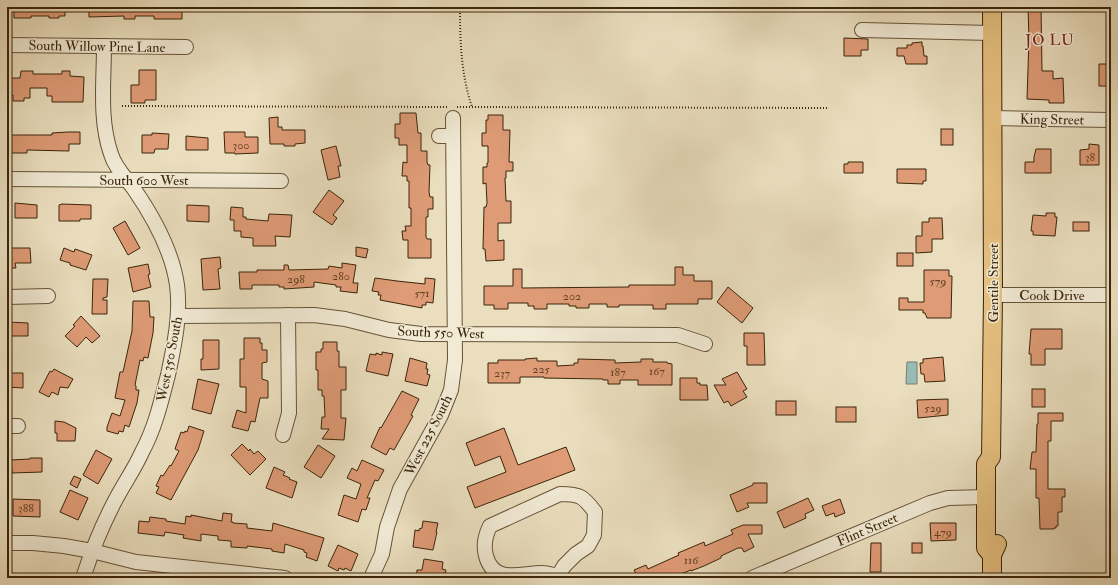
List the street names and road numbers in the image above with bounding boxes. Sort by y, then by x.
street label: South Willow Pine Lane [28,37,166,56]
street label: King Street [1020,110,1085,129]
street label: South 600 West [99,172,189,189]
street label: Gentile Street [985,243,1002,323]
street label: Cook Drive [1019,287,1085,304]
street label: West 350 South [153,314,186,404]
street label: South 550 West [397,322,485,343]
street label: West 225 South [400,392,456,479]
street label: Flint Street [834,509,901,550]

